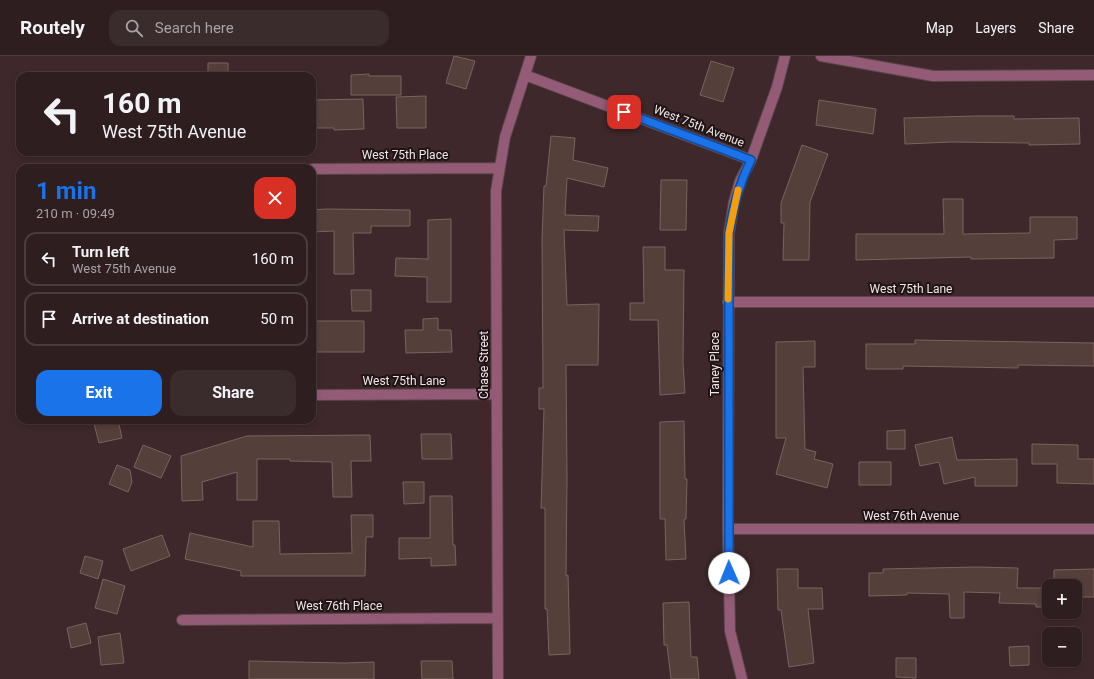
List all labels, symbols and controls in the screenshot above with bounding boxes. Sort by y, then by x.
search box [109,10,389,46]
text: Routely [20,16,85,39]
icon: search [123,17,145,39]
text: Search here [155,19,234,37]
text: Map [926,20,953,36]
text: Layers [975,20,1016,36]
text: Share [1038,20,1074,36]
text: 160 m [102,87,181,120]
icon: left [36,88,88,140]
pin [607,95,641,129]
icon: arrive [613,101,635,123]
street label: West 75th Avenue [652,102,746,150]
text: West 75th Avenue [102,121,246,142]
street label: West 75th Place [362,148,448,162]
text: 1 min [36,177,96,205]
button: close [254,177,296,219]
text: 210 m · 09:49 [36,206,115,221]
text: Turn left [72,243,129,261]
icon: left [38,248,60,270]
text: 160 m [252,250,294,268]
text: West 75th Avenue [72,261,176,276]
street label: West 75th Lane [870,282,952,296]
icon: arrive [38,308,60,330]
text: Arrive at destination [72,310,209,328]
text: 50 m [260,310,294,328]
street label: Chase Street [477,331,491,399]
street label: Taney Place [708,332,722,396]
button: Exit [36,370,162,416]
button: Share [170,370,296,416]
street label: West 75th Lane [363,374,445,388]
street label: West 76th Avenue [863,509,959,523]
position arrow [708,552,750,594]
map controls [1042,579,1082,667]
button: + [1042,579,1082,619]
street label: West 76th Place [296,599,382,613]
button: − [1042,627,1082,667]

